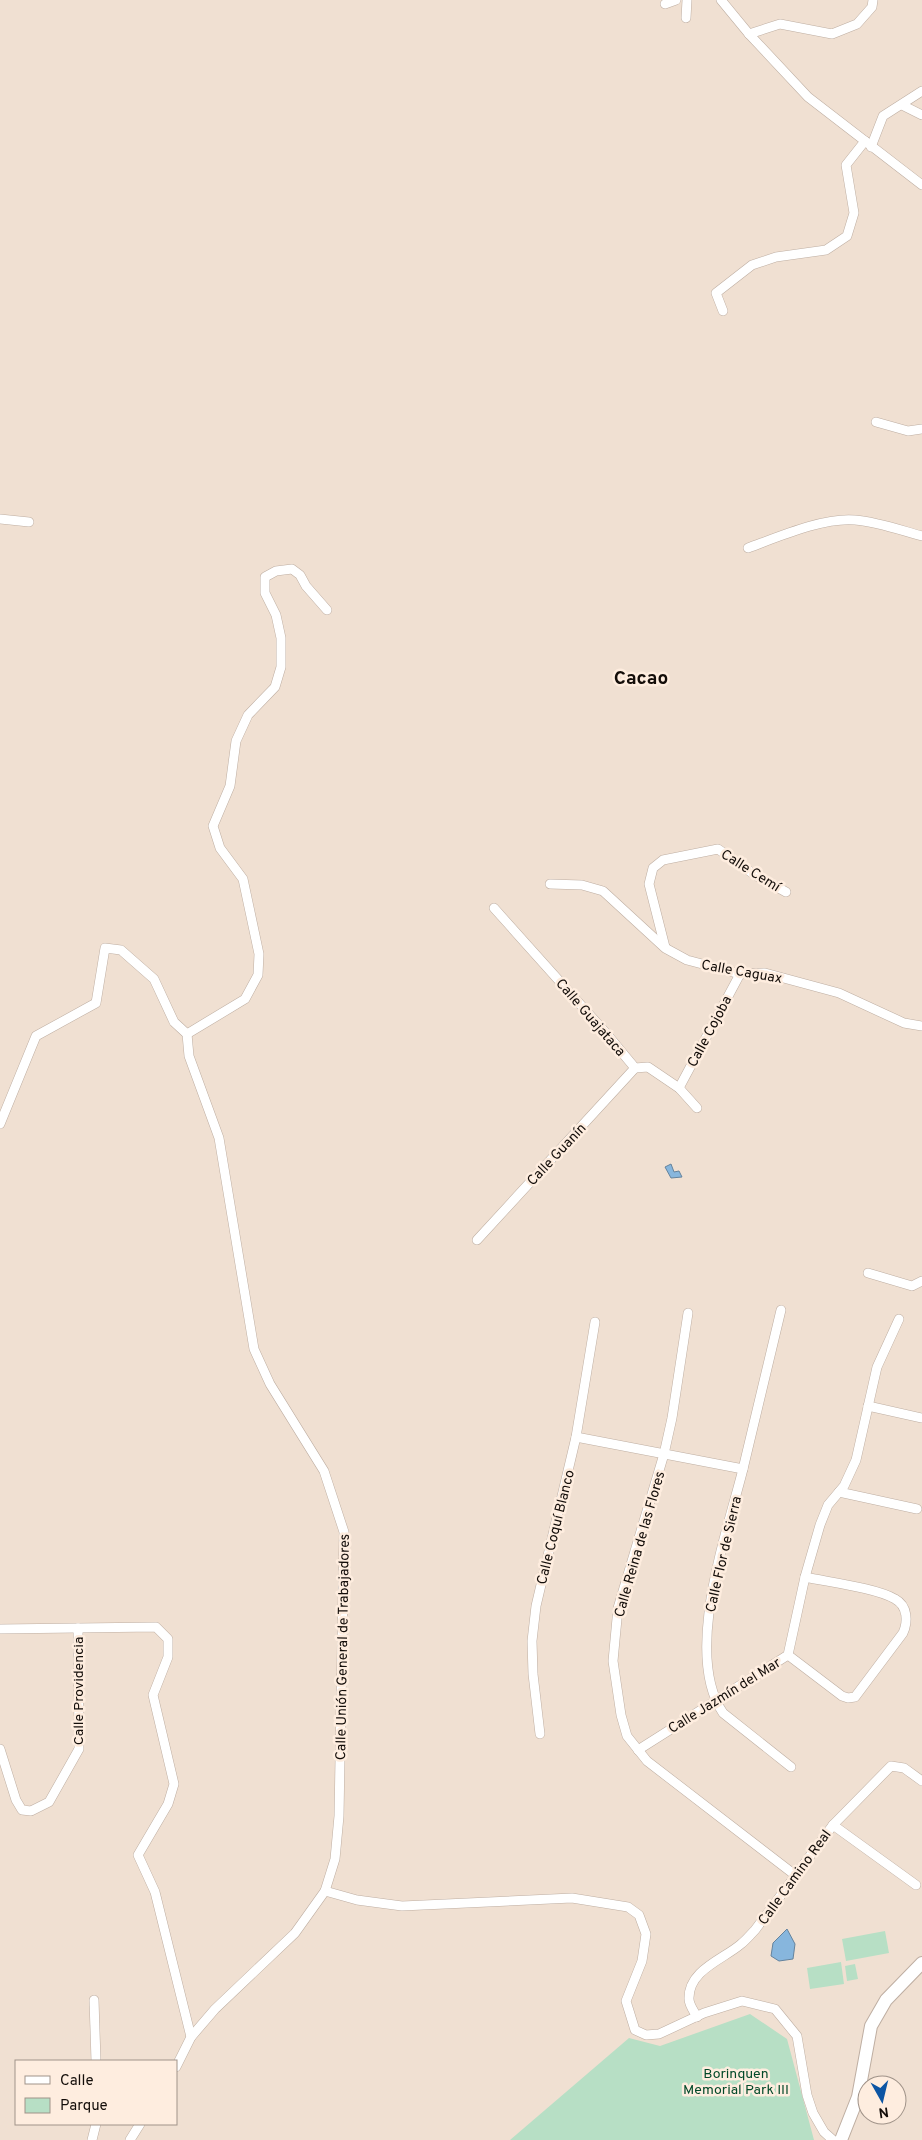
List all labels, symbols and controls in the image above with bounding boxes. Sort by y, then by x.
district label: Cacao [614,667,668,691]
street label: Calle Cemí [717,846,784,897]
street label: Calle Caguax [700,957,784,988]
street label: Calle Guajataca [551,976,628,1060]
street label: Calle Cojoba [684,993,736,1070]
street label: Calle Guanín [524,1120,590,1190]
street label: Calle Coquí Blanco [534,1468,579,1587]
street label: Calle Reina de las Flores [611,1469,669,1619]
street label: Calle Flor de Sierra [703,1495,746,1614]
street label: Calle Unión General de Trabajadores [333,1534,354,1760]
street label: Calle Providencia [71,1637,88,1745]
street label: Calle Jazmín del Mar [665,1654,785,1738]
street label: Calle Camino Real [755,1827,835,1929]
legend [15,2060,178,2125]
park label: Borinquen Memorial Park III [683,2066,789,2099]
text: Calle [60,2072,94,2091]
north arrow [857,2075,907,2125]
text: Parque [60,2097,108,2116]
text: N [877,2102,890,2121]

